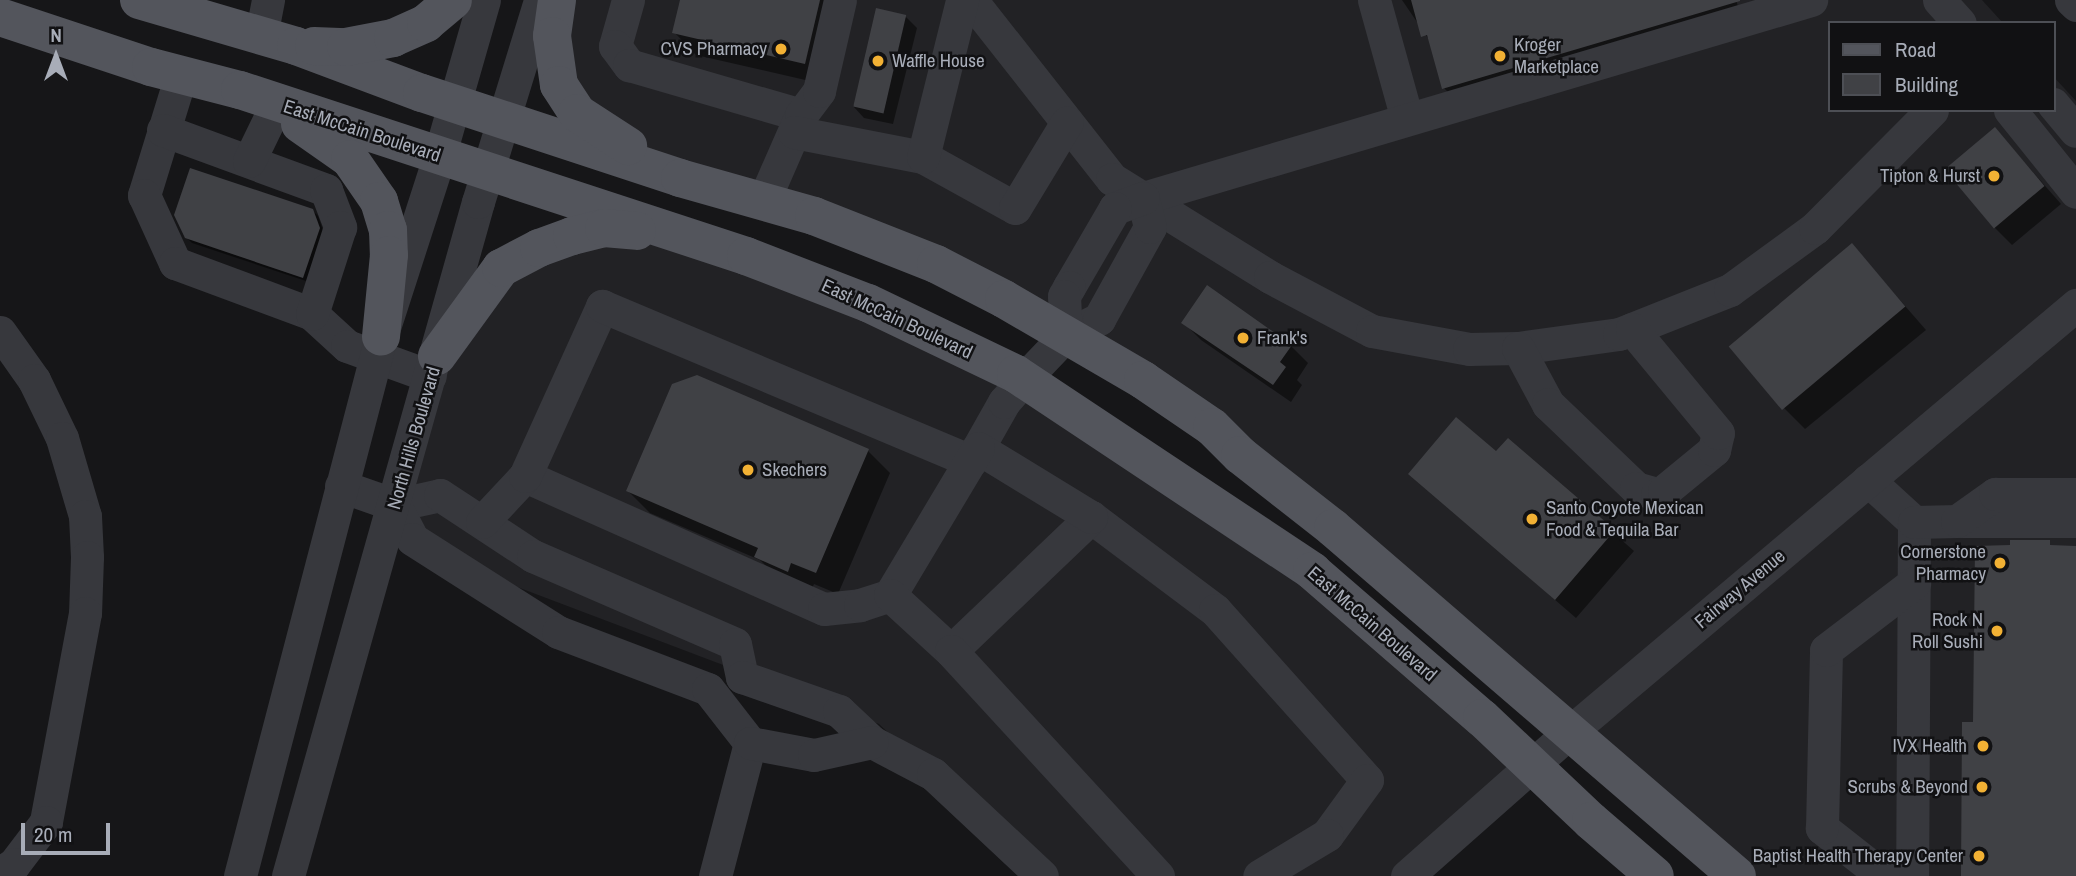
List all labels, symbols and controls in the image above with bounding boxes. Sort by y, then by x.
north arrow [21,21,91,91]
legend [1828,21,2055,112]
text: N [50,22,62,48]
place label: Kroger Marketplace [1514,34,1599,78]
text: Road [1895,35,1936,64]
place label: CVS Pharmacy [661,38,767,60]
marker: CVS Pharmacy [773,41,789,57]
marker: Kroger Marketplace [1492,48,1508,64]
place label: Waffle House [892,50,985,72]
marker: Waffle House [870,53,886,69]
text: Building [1895,70,1958,99]
street label: East McCain Boulevard [281,95,443,167]
place label: Tipton & Hurst [1880,165,1980,187]
marker: Tipton & Hurst [1986,168,2002,184]
street label: East McCain Boulevard [818,274,976,364]
place label: Frank's [1257,327,1308,349]
marker: Frank's [1235,330,1251,346]
street label: North Hills Boulevard [383,364,445,512]
place label: Skechers [762,459,827,481]
marker: Skechers [740,462,756,478]
place label: Santo Coyote Mexican Food & Tequila Bar [1546,497,1704,541]
marker: Santo Coyote Mexican Food & Tequila Bar [1524,511,1540,527]
place label: Cornerstone Pharmacy [1900,541,1986,585]
street label: Fairway Avenue [1690,544,1790,634]
marker: Cornerstone Pharmacy [1992,555,2008,571]
street label: East McCain Boulevard [1303,562,1441,686]
place label: Rock N Roll Sushi [1912,609,1983,653]
marker: Rock N Roll Sushi [1989,623,2005,639]
place label: IVX Health [1893,735,1967,757]
marker: IVX Health [1973,736,1993,756]
place label: Scrubs & Beyond [1848,776,1968,798]
marker: Scrubs & Beyond [1974,779,1990,795]
scale bar [24,810,114,854]
text: 20 m [34,820,72,849]
place label: Baptist Health Therapy Center [1753,845,1963,867]
marker: Baptist Health Therapy Center [1969,846,1989,866]

